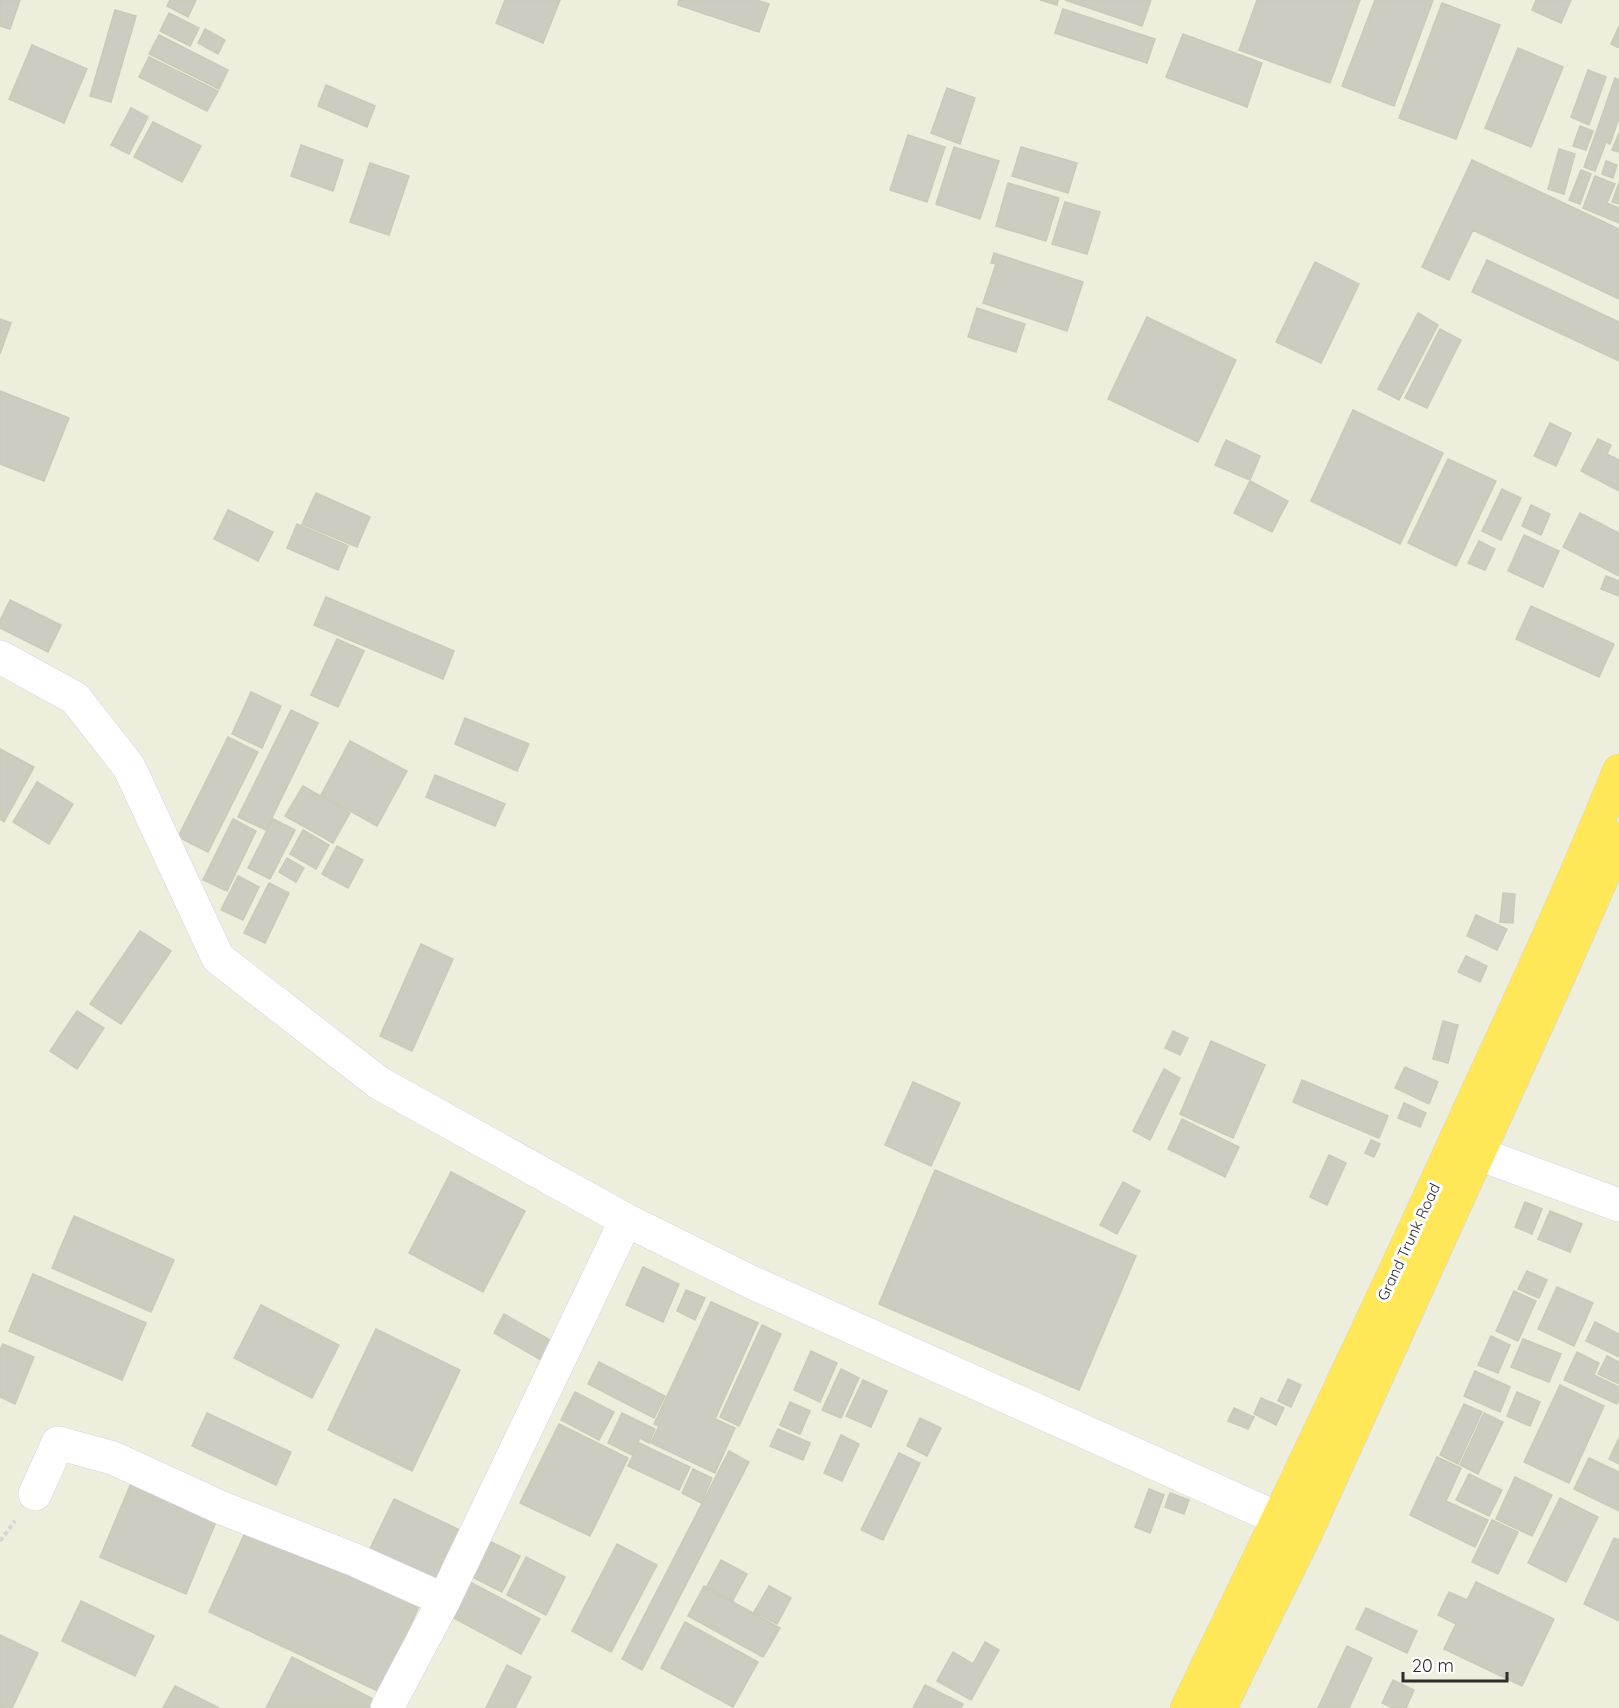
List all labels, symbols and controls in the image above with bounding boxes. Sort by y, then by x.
street label: Grand Trunk Road [1373,1180,1444,1304]
scale bar [1403,1645,1506,1683]
text: 20 m [1412,1654,1454,1677]

